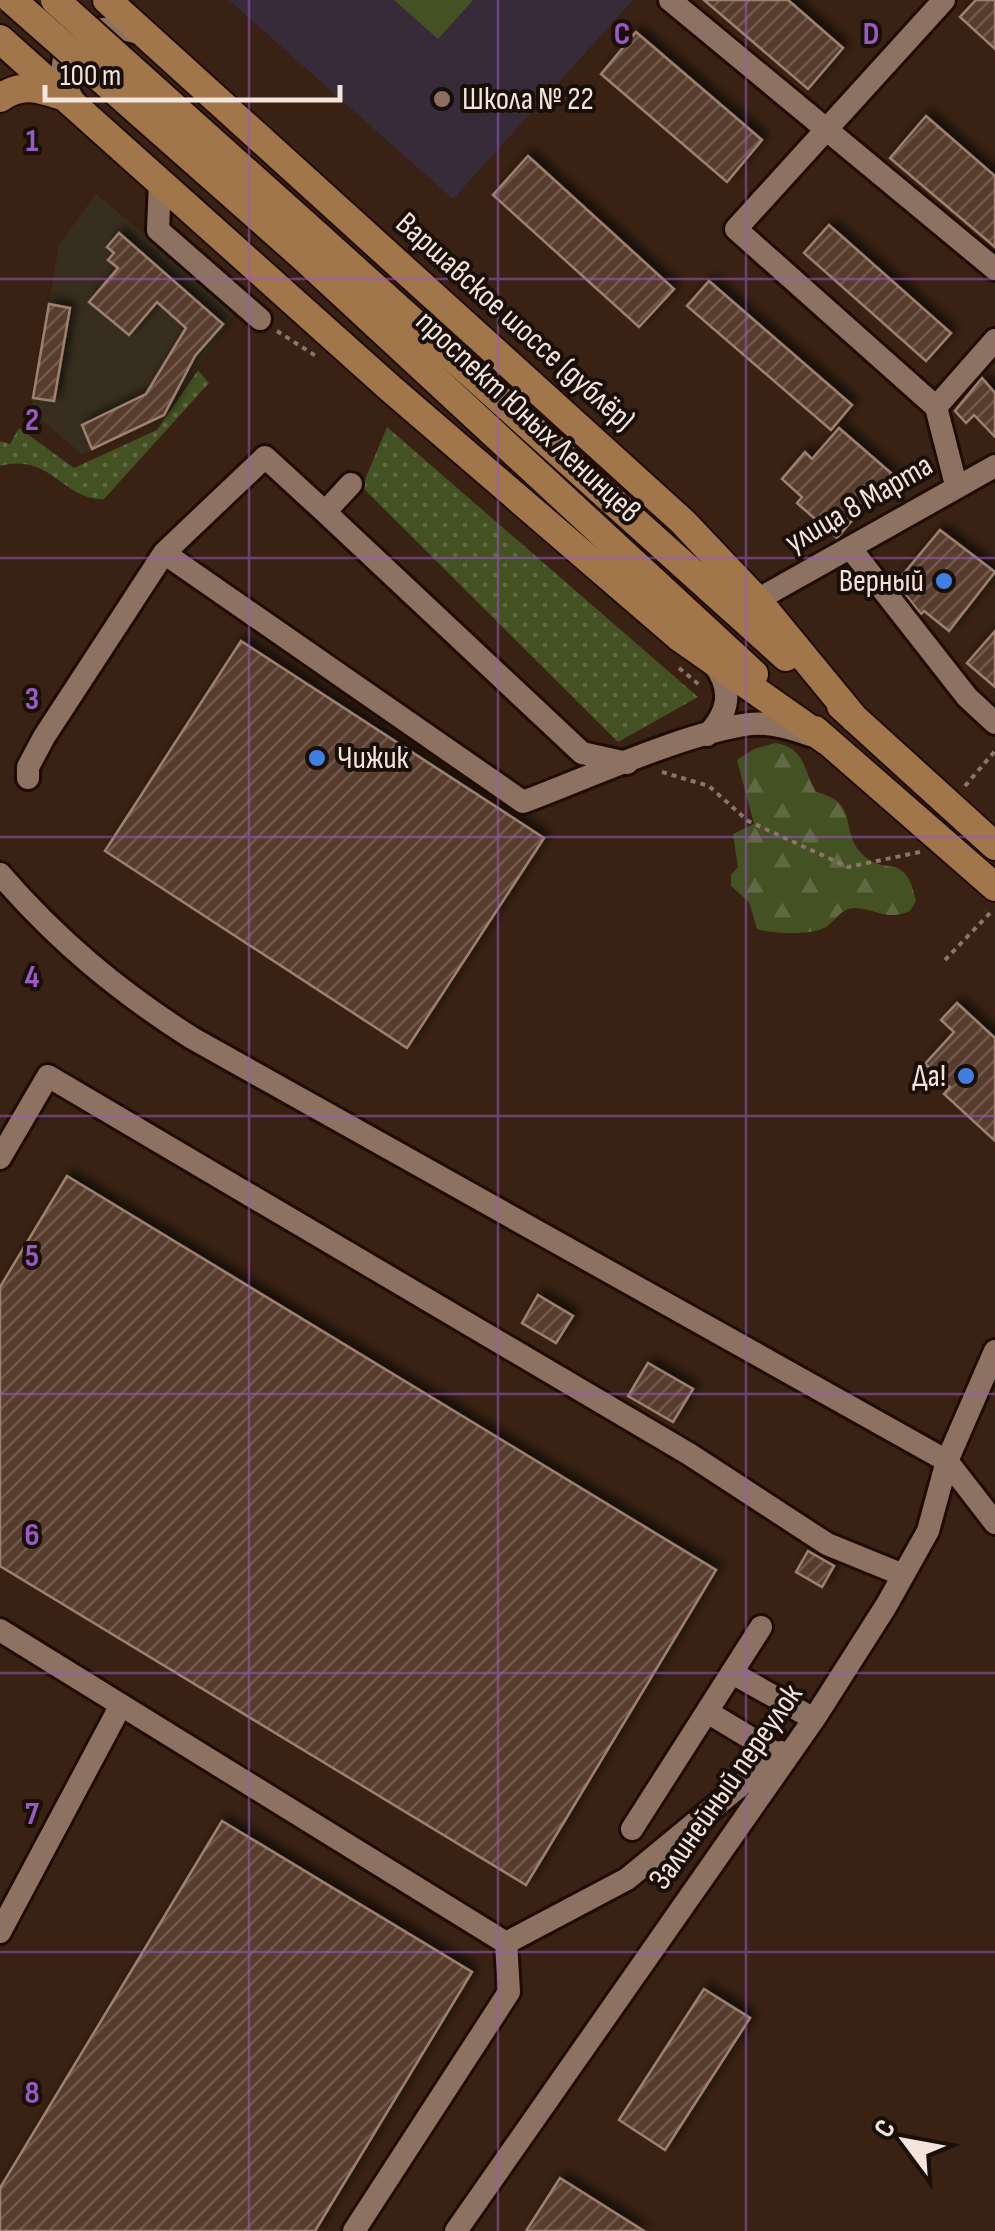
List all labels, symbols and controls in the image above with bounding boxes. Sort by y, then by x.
text: C [614,15,630,54]
text: D [863,15,879,54]
scale bar [45,40,340,102]
text: 100 m [60,58,121,94]
place label: Школа № 22 [462,80,594,119]
marker: Школа № 22 [431,88,453,110]
text: 1 [26,122,39,161]
street label: Варшавское шоссе (дублёр) [387,204,643,440]
street label: проспект Юных Ленинцев [407,303,649,531]
text: 2 [25,401,39,440]
street label: улица 8 Марта [778,446,940,562]
place label: Верный [839,562,924,601]
marker: Верный [933,570,955,592]
text: 3 [25,680,39,719]
place label: Чижик [337,739,410,778]
marker: Чижик [306,747,328,769]
text: 4 [25,958,40,997]
place label: Да! [912,1057,946,1096]
marker: Да! [955,1065,977,1087]
text: 5 [25,1237,39,1276]
text: 6 [24,1516,40,1555]
street label: Залинейный переулок [641,1676,812,1897]
text: 7 [25,1795,39,1834]
text: 8 [24,2074,40,2113]
north arrow [855,2091,955,2191]
text: С [867,2114,903,2143]

